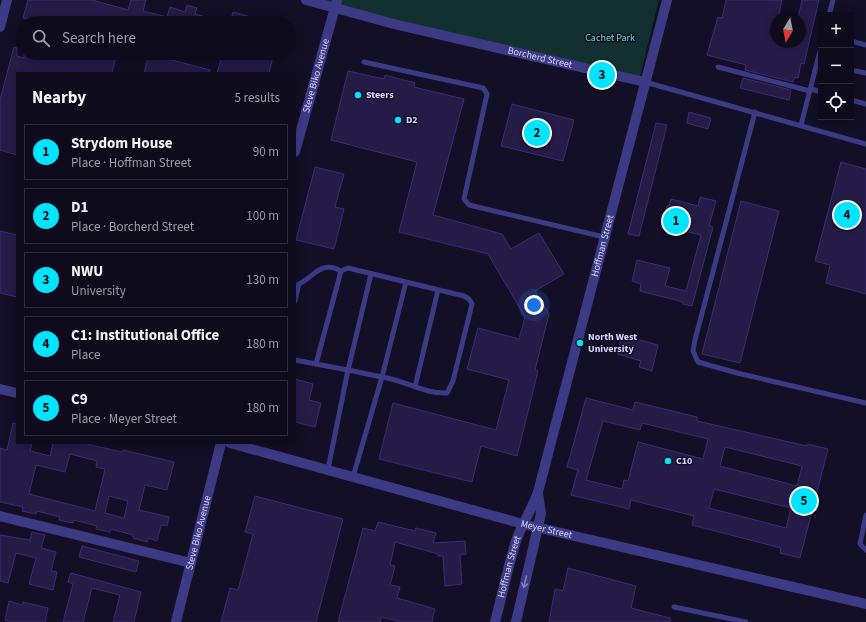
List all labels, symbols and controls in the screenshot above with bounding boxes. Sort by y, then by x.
north arrow [770,12,806,48]
map controls [818,12,854,120]
button: + [818,12,854,48]
search box [16,16,296,60]
icon: search [30,27,52,49]
text: Search here [62,28,136,49]
park label: Cachet Park [585,31,635,45]
street label: Steve Biko Avenue [299,37,333,115]
street label: Borcherd Street [506,44,574,72]
button: − [818,48,854,84]
pin: 3 [589,60,615,90]
button: locate [818,84,854,120]
text: Nearby [32,86,86,110]
place label: Steers [366,88,394,102]
text: 5 results [235,89,280,107]
marker: Steers [353,90,363,100]
place label: D2 [406,113,418,127]
marker: D2 [393,115,403,125]
pin: 2 [524,118,550,148]
text: Strydom House [71,133,173,154]
text: 1 [43,143,49,161]
text: 90 m [253,143,279,161]
text: Place · Hoffman Street [71,154,191,172]
text: D1 [71,197,88,218]
pin: 4 [834,200,860,230]
pin: 1 [663,206,689,236]
text: 2 [43,207,49,225]
text: 100 m [246,207,279,225]
street label: Hoffman Street [588,213,618,278]
text: Place · Borcherd Street [71,218,194,236]
text: NWU [71,261,103,282]
text: 3 [43,271,49,289]
text: 130 m [246,271,279,289]
text: University [71,282,126,300]
your location [524,295,544,315]
text: C1: Institutional Office [71,325,219,346]
place label: North West University [588,330,637,356]
text: 4 [43,335,49,353]
text: 180 m [246,335,279,353]
marker: North West University [575,338,585,348]
text: Place [71,346,100,364]
text: C9 [71,389,88,410]
text: 5 [43,399,49,417]
text: 180 m [246,399,279,417]
text: Place · Meyer Street [71,410,177,428]
place label: C10 [676,454,692,468]
marker: C10 [663,456,673,466]
pin: 5 [791,486,817,516]
street label: Steve Biko Avenue [182,494,215,572]
street label: Meyer Street [519,517,574,542]
street label: Hoffman Street [494,533,525,599]
one-way arrow [520,575,528,588]

